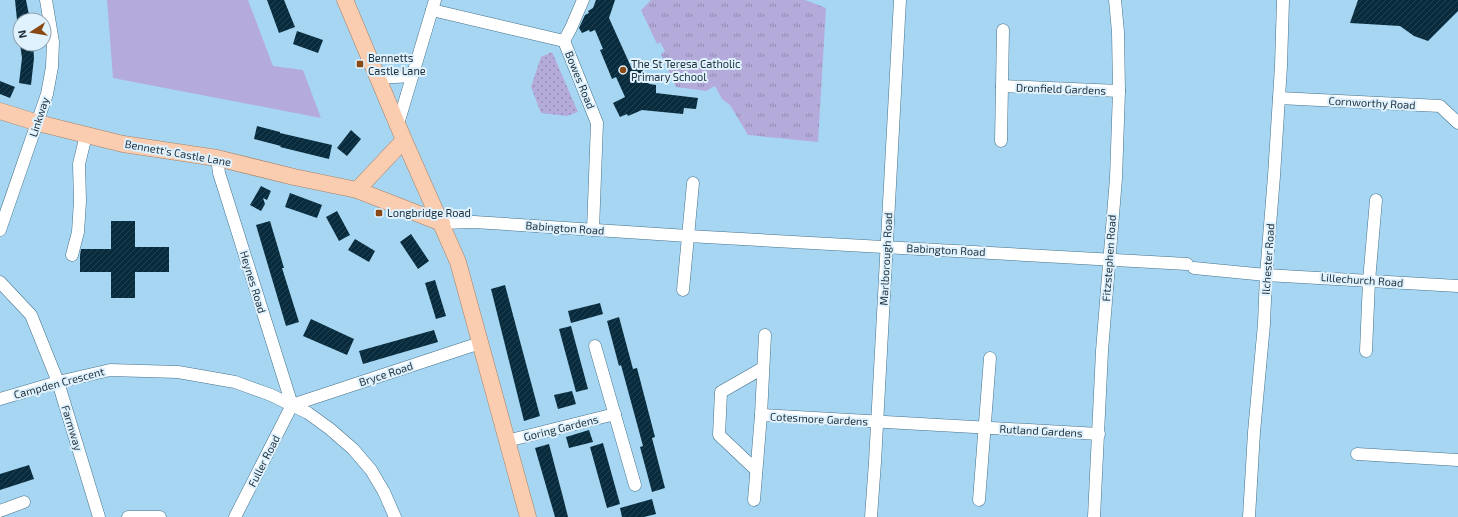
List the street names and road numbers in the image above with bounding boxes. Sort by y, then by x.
street label: Bowes Road [563,49,598,111]
street label: Dronfield Gardens [1016,80,1107,97]
street label: Cornworthy Road [1328,94,1416,111]
street label: Linkway [26,95,51,138]
street label: Bennett's Castle Lane [124,137,232,168]
street label: Marlborough Road [877,212,894,306]
street label: Fitzstephen Road [1099,214,1118,302]
street label: Babington Road [525,218,605,237]
street label: Ilchester Road [1259,223,1276,295]
street label: Babington Road [906,241,986,258]
street label: Heynes Road [238,249,269,315]
street label: Lillechurch Road [1320,270,1404,289]
street label: Bryce Road [357,359,414,388]
street label: Campden Crescent [12,364,106,401]
street label: Farmway [59,404,86,452]
street label: Cotesmore Gardens [770,409,869,428]
street label: Goring Gardens [522,412,600,443]
street label: Rutland Gardens [999,422,1083,439]
street label: Fuller Road [245,433,282,489]

